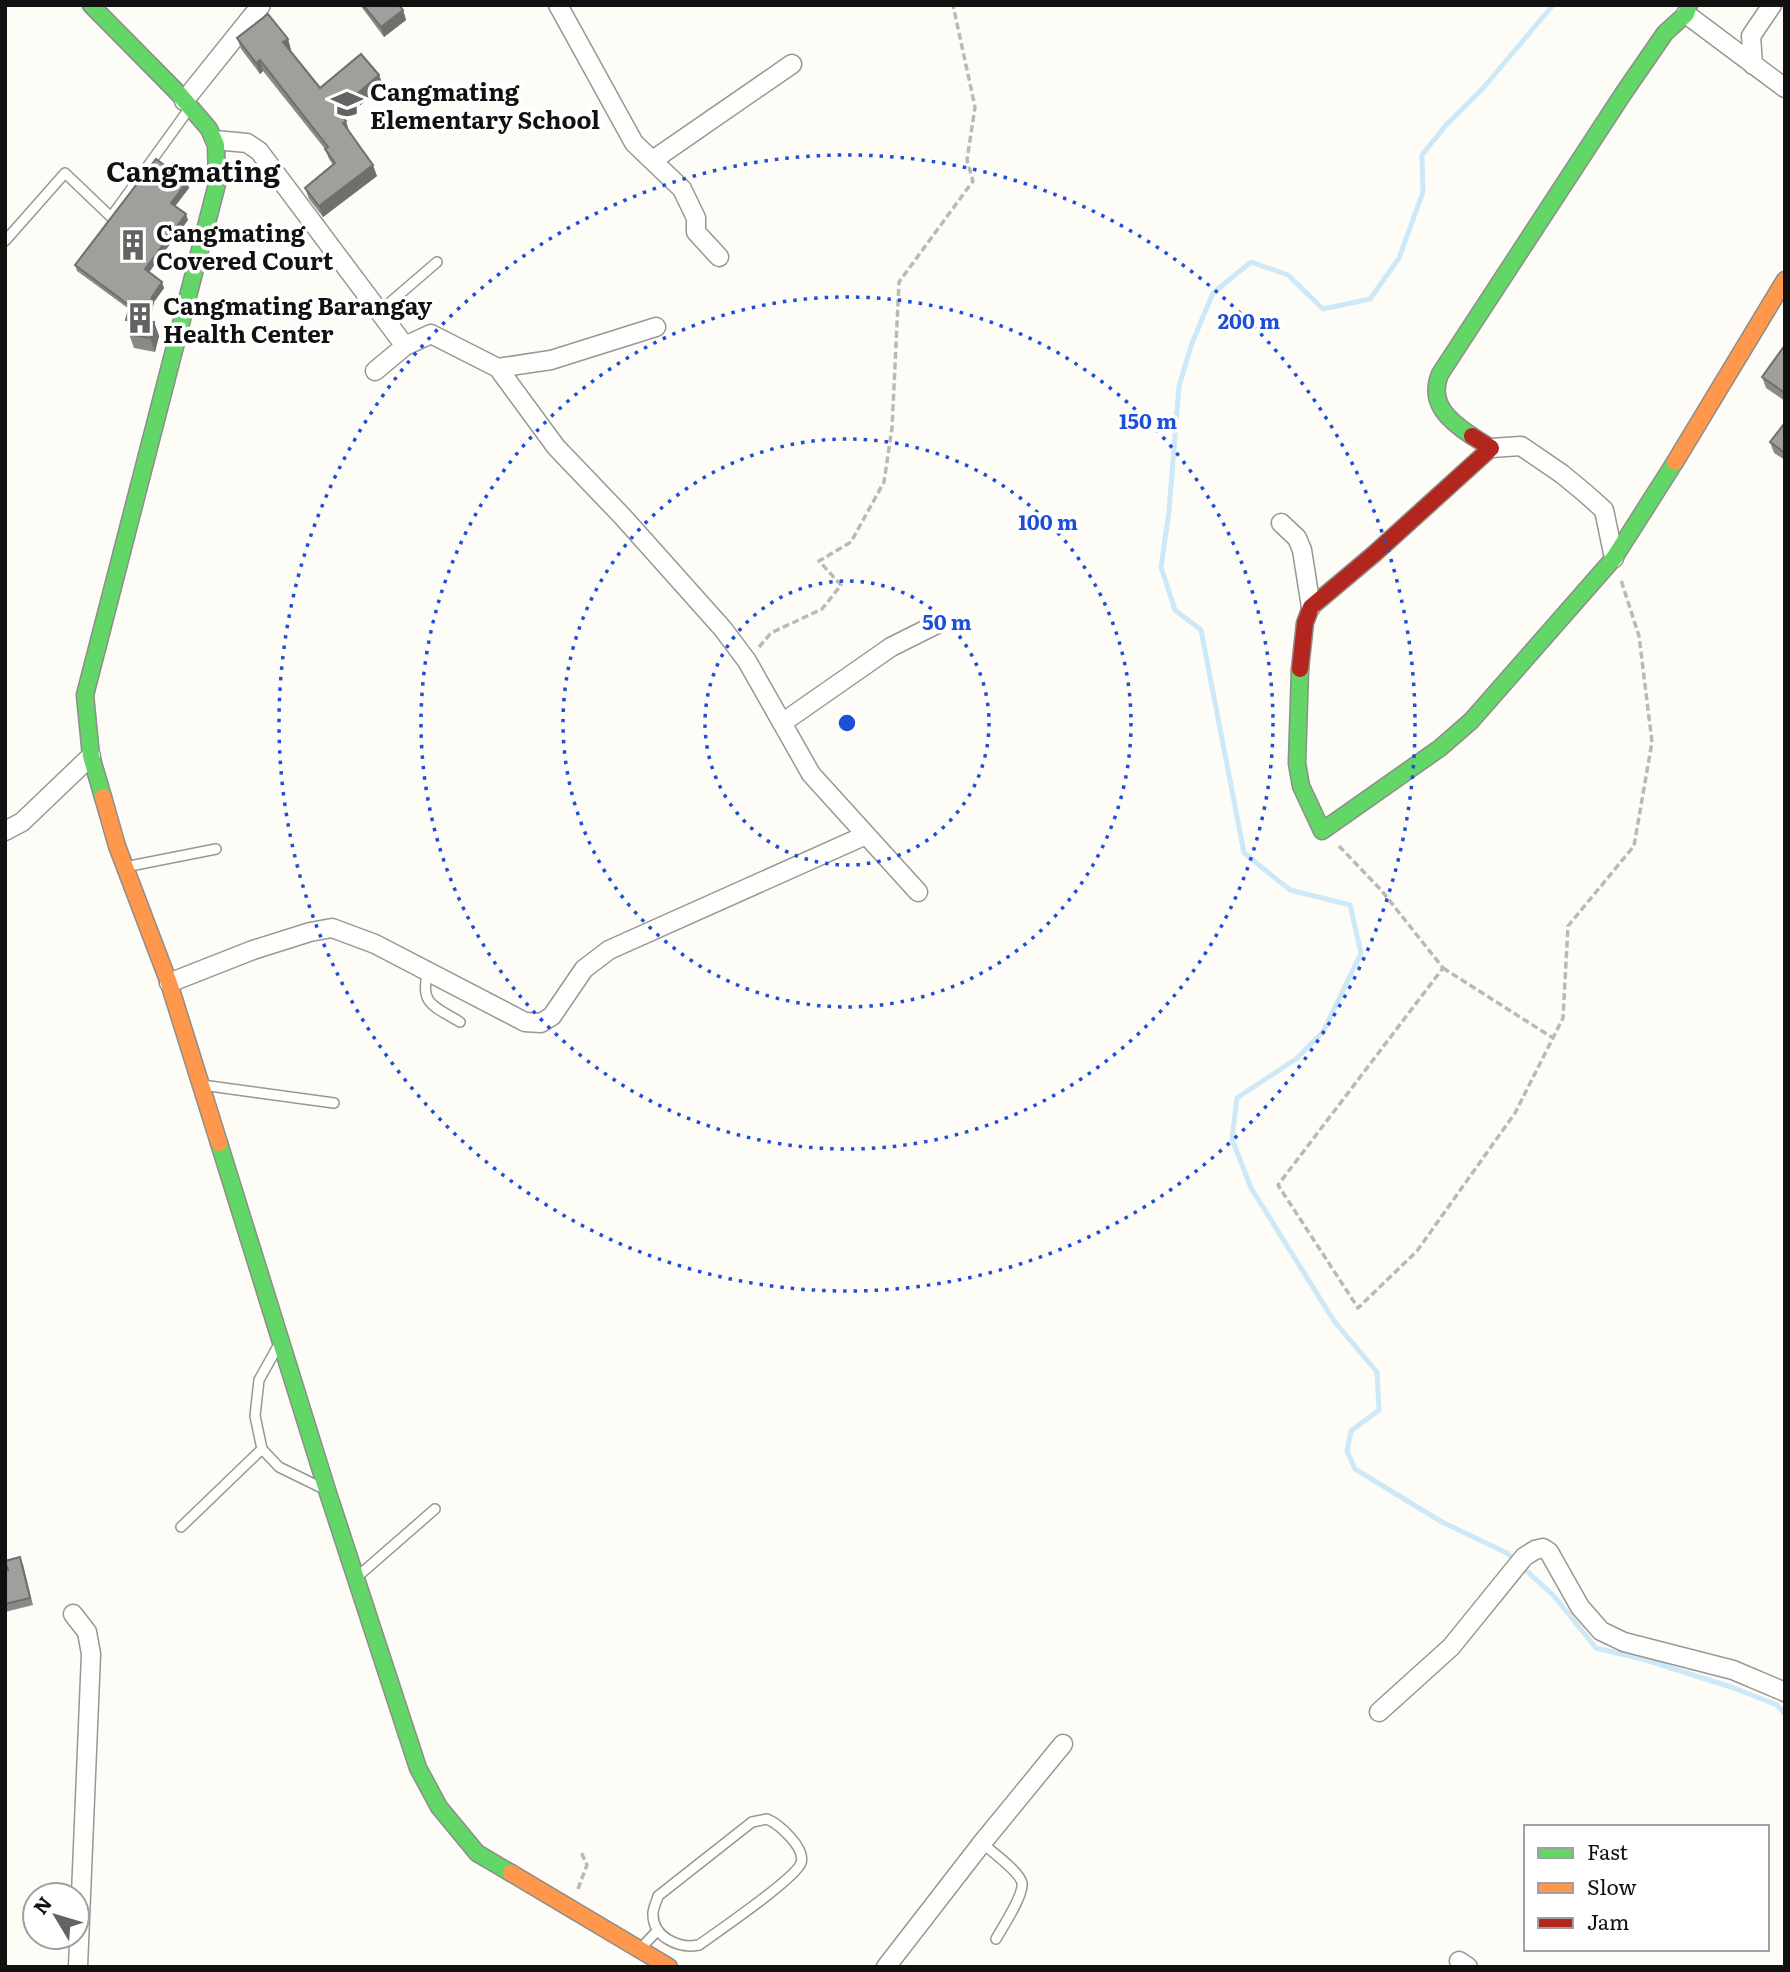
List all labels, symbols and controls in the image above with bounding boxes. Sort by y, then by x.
place label: Cangmating Elementary School [370,73,600,136]
school or university icon: Cangmating Elementary School [330,87,364,121]
district label: Cangmating [106,149,281,191]
place label: Cangmating Covered Court [156,214,334,277]
building icon: Cangmating Covered Court [116,228,150,262]
place label: Cangmating Barangay Health Center [163,287,432,350]
building icon: Cangmating Barangay Health Center [123,301,157,335]
text: 200 m [1218,304,1280,335]
text: 150 m [1119,404,1177,435]
text: 100 m [1018,505,1078,536]
text: 50 m [922,605,972,636]
centre of rings [835,711,859,735]
legend [1524,1825,1769,1951]
text: Fast [1587,1835,1628,1866]
text: Slow [1587,1870,1637,1901]
north arrow [21,1881,91,1951]
text: N [26,1890,58,1920]
text: Jam [1587,1905,1629,1936]

